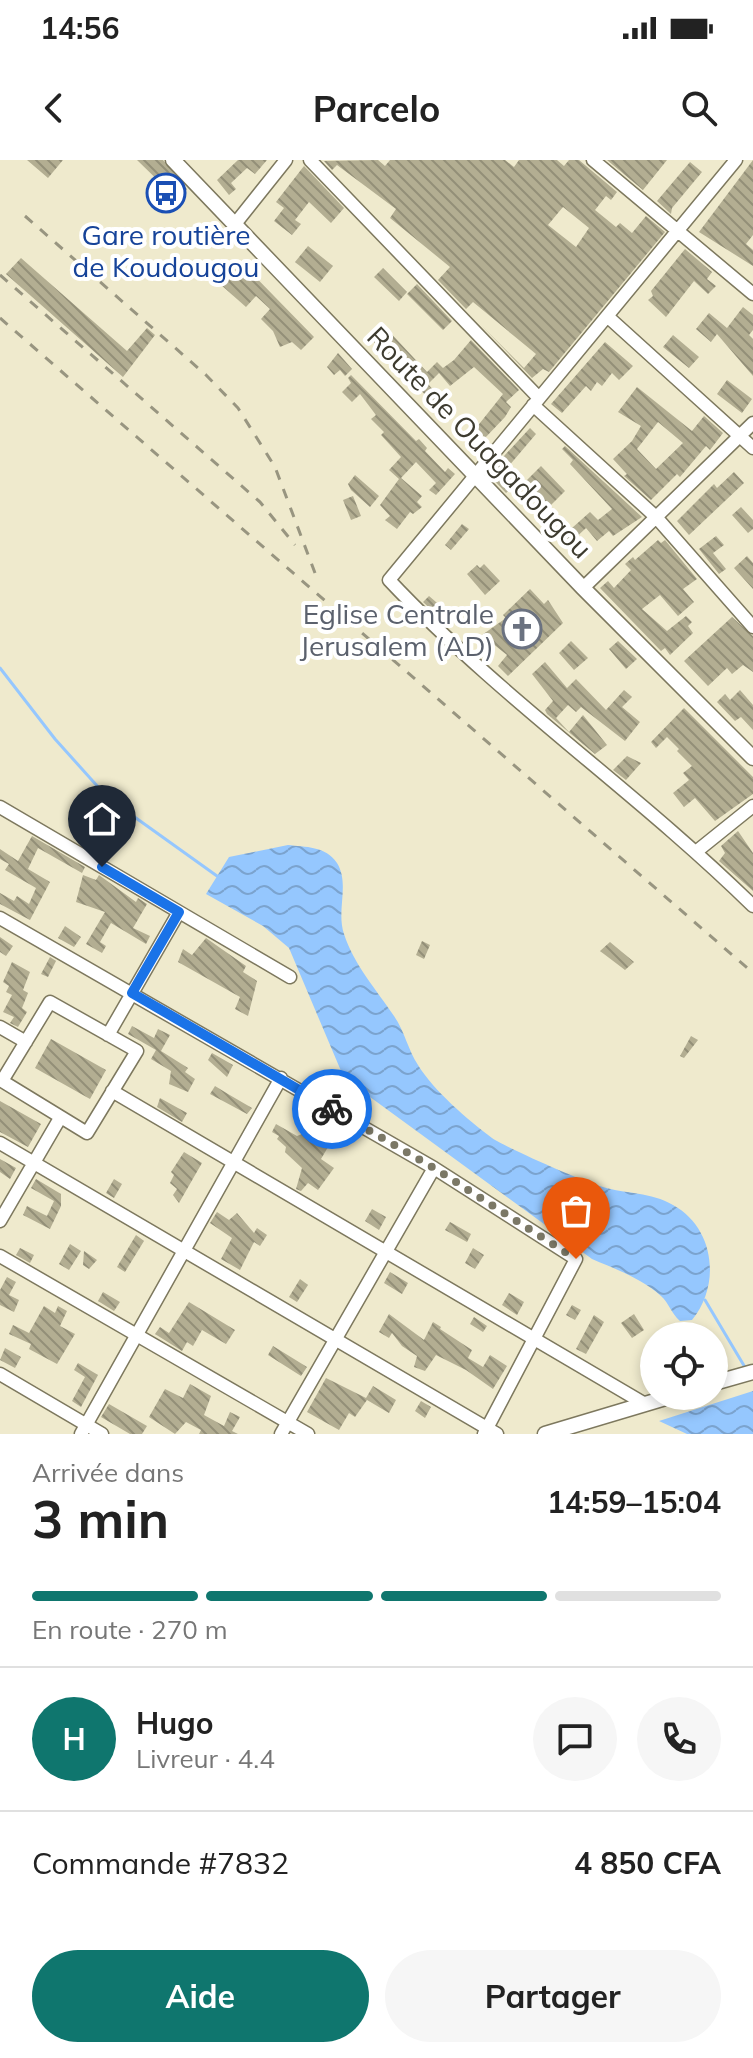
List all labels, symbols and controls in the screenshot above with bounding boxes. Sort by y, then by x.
text: 14:56 [40,9,119,47]
icon: back [32,86,76,130]
text: Parcelo [313,86,440,131]
icon: search [677,86,721,130]
bus stop icon: Gare routière de Koudougou [145,172,187,214]
place label: Gare routière de Koudougou [73,217,259,284]
street label: Route de Ouagadougou [360,319,600,565]
place label: Eglise Centrale Jerusalem (AD) [300,596,494,663]
church icon: Eglise Centrale Jerusalem (AD) [501,608,543,650]
pin [68,785,136,867]
icon: home [80,797,124,841]
courier [292,1069,372,1149]
icon: bike [310,1087,354,1131]
pin [542,1177,610,1259]
icon: bag [554,1189,598,1233]
map controls [640,1322,728,1410]
button: locate [640,1322,728,1410]
text: Arrivée dans [32,1456,184,1489]
text: 14:59–15:04 [547,1483,721,1521]
text: 3 min [32,1486,169,1551]
text: En route · 270 m [32,1613,228,1646]
button: chat [533,1697,617,1781]
button: phone [637,1697,721,1781]
text: Hugo [136,1704,214,1742]
text: H [62,1720,86,1758]
text: Livreur · 4.4 [136,1742,275,1775]
text: Commande #7832 [32,1844,289,1882]
text: 4 850 CFA [574,1844,721,1882]
button: Aide [32,1950,369,2042]
button: Partager [385,1950,721,2042]

